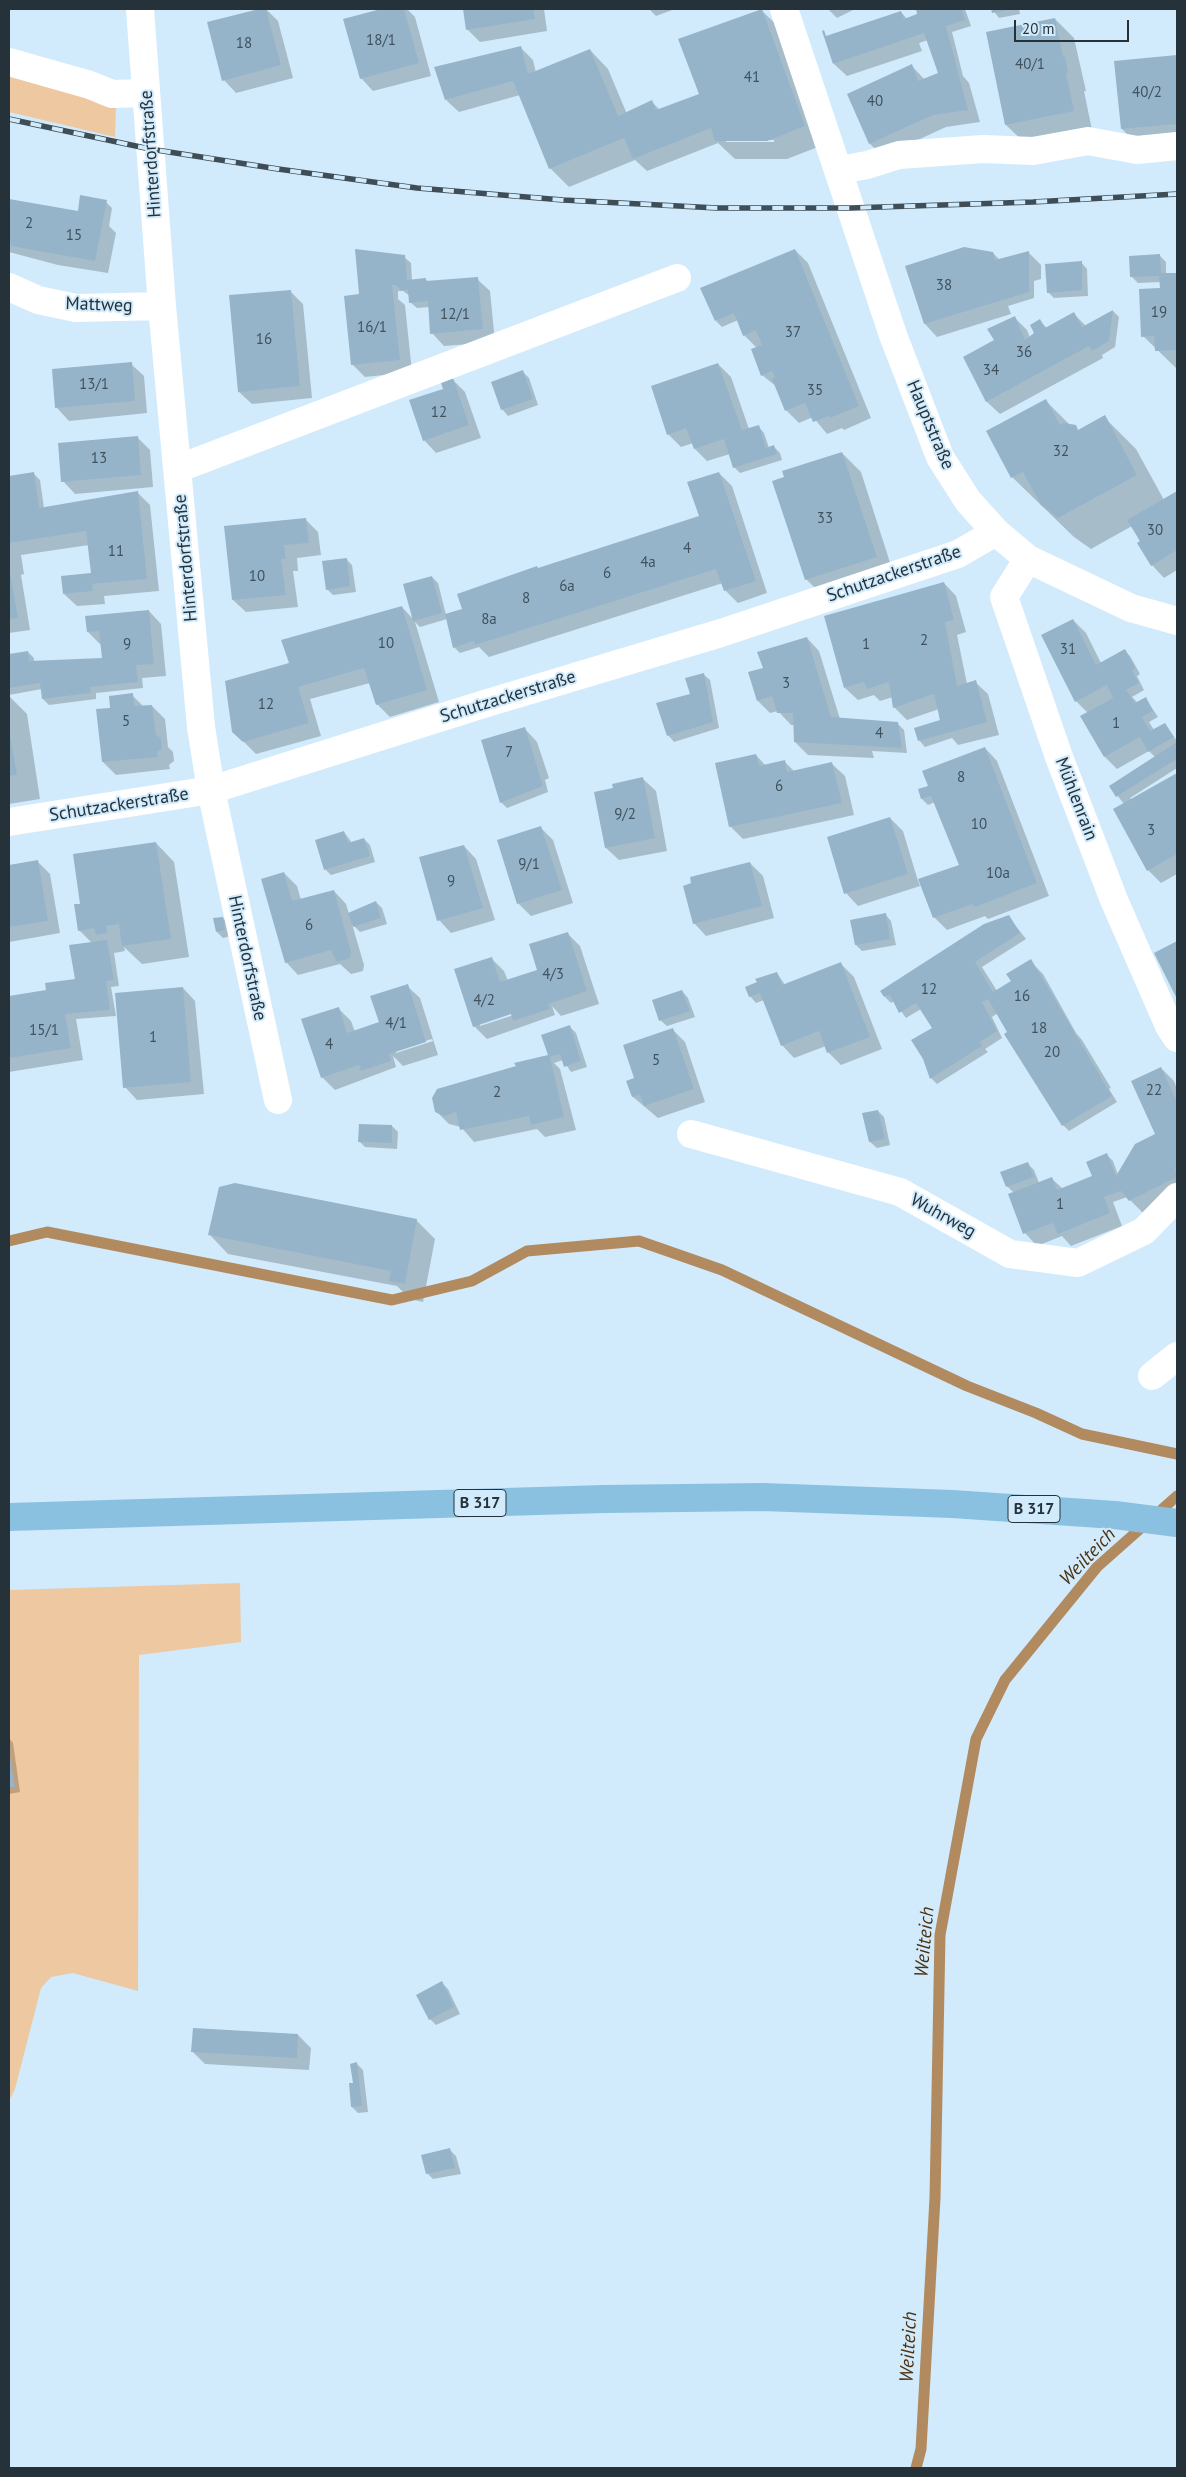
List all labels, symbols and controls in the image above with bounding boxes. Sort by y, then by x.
scale bar [1016,10,1131,42]
text: 20 m [1022,19,1055,38]
house number: 18/1 [366,32,396,50]
house number: 18 [236,35,252,53]
house number: 40/1 [1015,56,1045,74]
house number: 41 [744,69,760,87]
house number: 40/2 [1132,84,1162,102]
street label: Hinterdorfstraße [136,90,166,218]
house number: 40 [867,93,883,111]
house number: 2 [25,215,33,233]
house number: 15 [66,227,82,245]
house number: 38 [936,277,952,295]
street label: Mattweg [65,293,133,317]
house number: 19 [1151,304,1167,322]
house number: 12/1 [440,306,470,324]
house number: 16/1 [357,319,387,337]
house number: 37 [785,324,801,342]
house number: 16 [256,331,272,349]
house number: 36 [1016,344,1032,362]
house number: 34 [983,362,999,380]
house number: 13/1 [79,376,109,394]
street label: Hauptstraße [901,377,959,473]
house number: 35 [807,382,823,400]
house number: 12 [431,404,447,422]
house number: 32 [1053,443,1069,461]
house number: 13 [91,450,107,468]
street label: Hinterdorfstraße [170,493,202,623]
house number: 33 [817,510,833,528]
house number: 30 [1147,522,1163,540]
house number: 4 [683,540,691,558]
street label: Schutzackerstraße [824,541,964,607]
house number: 11 [108,543,124,561]
house number: 4a [640,554,656,572]
house number: 6 [603,565,611,583]
house number: 10 [249,568,265,586]
house number: 6a [559,578,575,596]
house number: 8 [522,590,530,608]
house number: 8a [481,611,497,629]
house number: 2 [920,632,928,650]
house number: 10 [378,635,394,653]
house number: 9 [123,636,131,654]
house number: 1 [862,636,870,654]
house number: 31 [1060,641,1076,659]
street label: Schutzackerstraße [438,666,578,728]
house number: 3 [782,675,790,693]
house number: 12 [258,696,274,714]
house number: 5 [122,713,130,731]
house number: 1 [1112,715,1120,733]
house number: 4 [875,725,883,743]
house number: 7 [505,744,513,762]
street label: Mühlenrain [1050,754,1102,844]
house number: 8 [957,769,965,787]
house number: 6 [775,778,783,796]
street label: Schutzackerstraße [48,783,190,827]
house number: 9/2 [614,806,636,824]
house number: 10 [971,816,987,834]
house number: 3 [1147,822,1155,840]
house number: 9/1 [518,856,540,874]
house number: 10a [986,865,1010,883]
house number: 9 [447,873,455,891]
street label: Hinterdorfstraße [223,893,271,1023]
house number: 6 [305,917,313,935]
house number: 4/3 [542,966,564,984]
house number: 12 [921,981,937,999]
house number: 16 [1014,988,1030,1006]
house number: 4/2 [473,992,495,1010]
house number: 4/1 [385,1015,407,1033]
house number: 18 [1031,1020,1047,1038]
house number: 15/1 [29,1022,59,1040]
house number: 1 [149,1029,157,1047]
house number: 4 [325,1036,333,1054]
house number: 20 [1044,1044,1060,1062]
house number: 5 [652,1052,660,1070]
house number: 22 [1146,1082,1162,1100]
house number: 2 [493,1084,501,1102]
street label: Wuhrweg [907,1189,979,1243]
house number: 1 [1056,1196,1064,1214]
road number: B 317 [454,1490,506,1516]
road number: B 317 [1008,1496,1060,1522]
water label: Weilteich [1055,1524,1121,1590]
water label: Weilteich [911,1906,939,1978]
water label: Weilteich [896,2311,922,2383]

